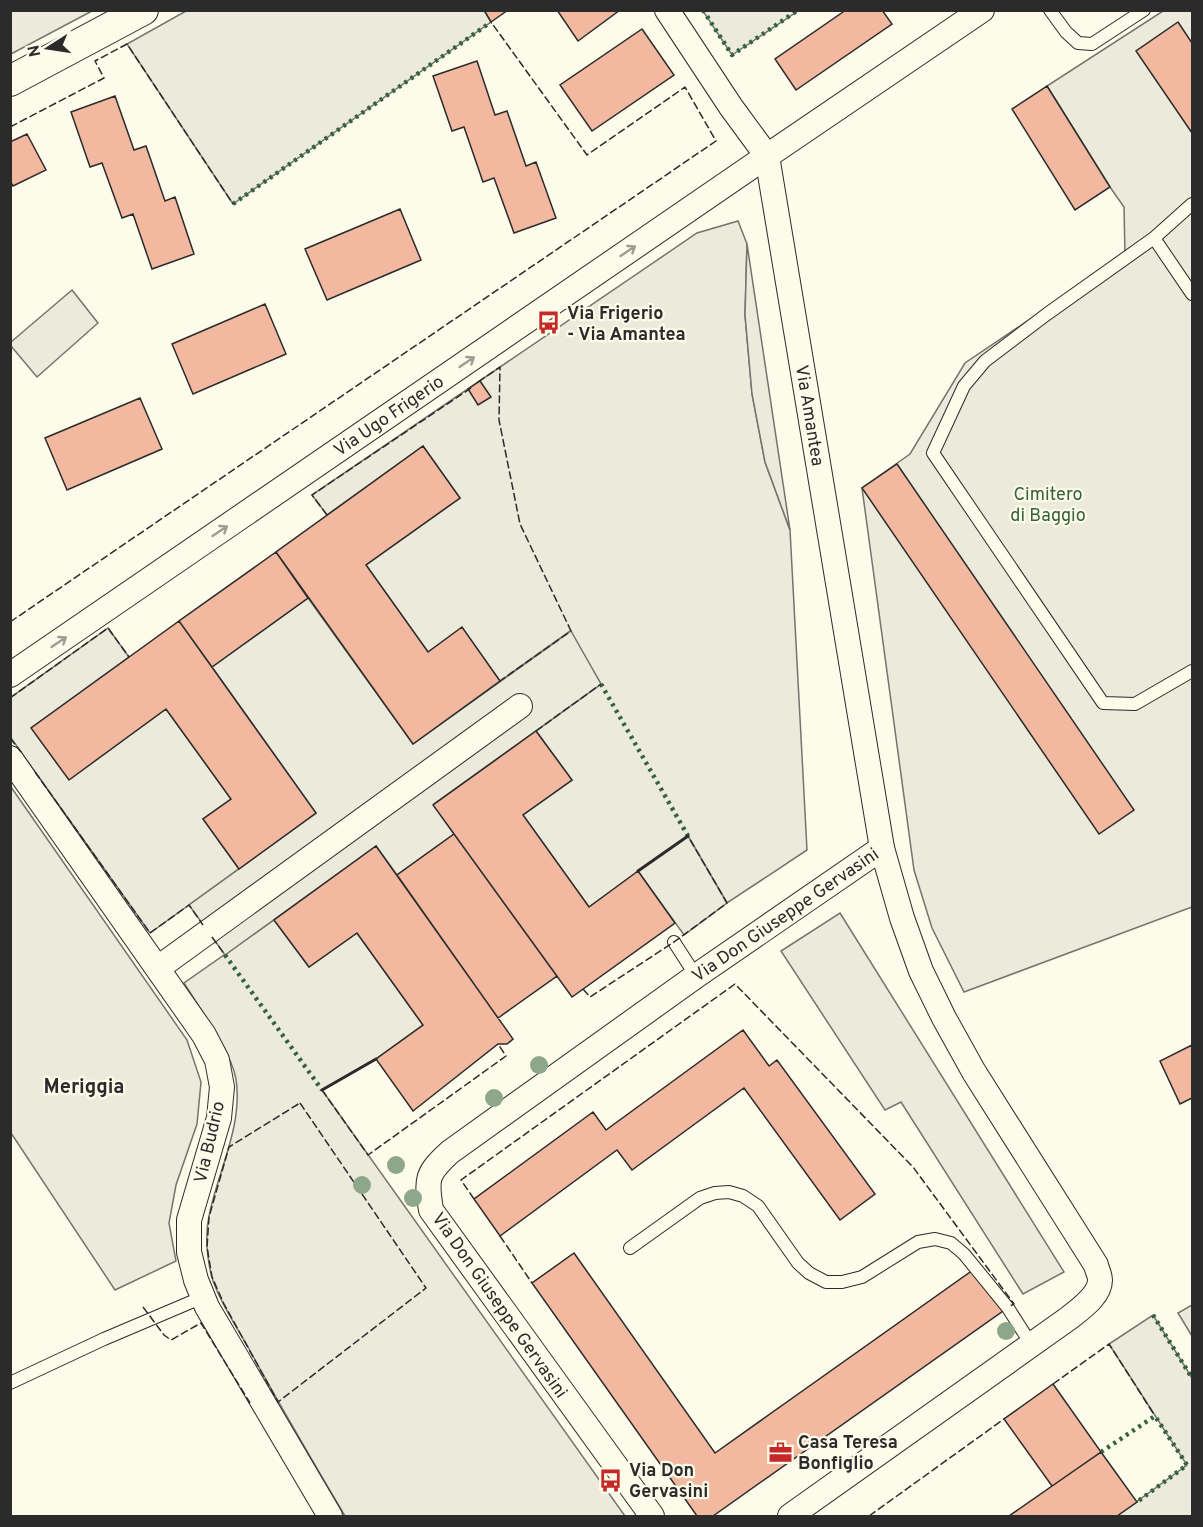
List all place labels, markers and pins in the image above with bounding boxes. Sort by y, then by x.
place label: Via Frigerio - Via Amantea [567,303,686,347]
bus stop icon: Via Frigerio - Via Amantea [536,310,562,336]
place label: Casa Teresa Bonfiglio [798,1432,898,1476]
office icon: Casa Teresa Bonfiglio [767,1439,793,1465]
place label: Via Don Gervasini [629,1460,708,1504]
bus stop icon: Via Don Gervasini [598,1467,624,1493]

